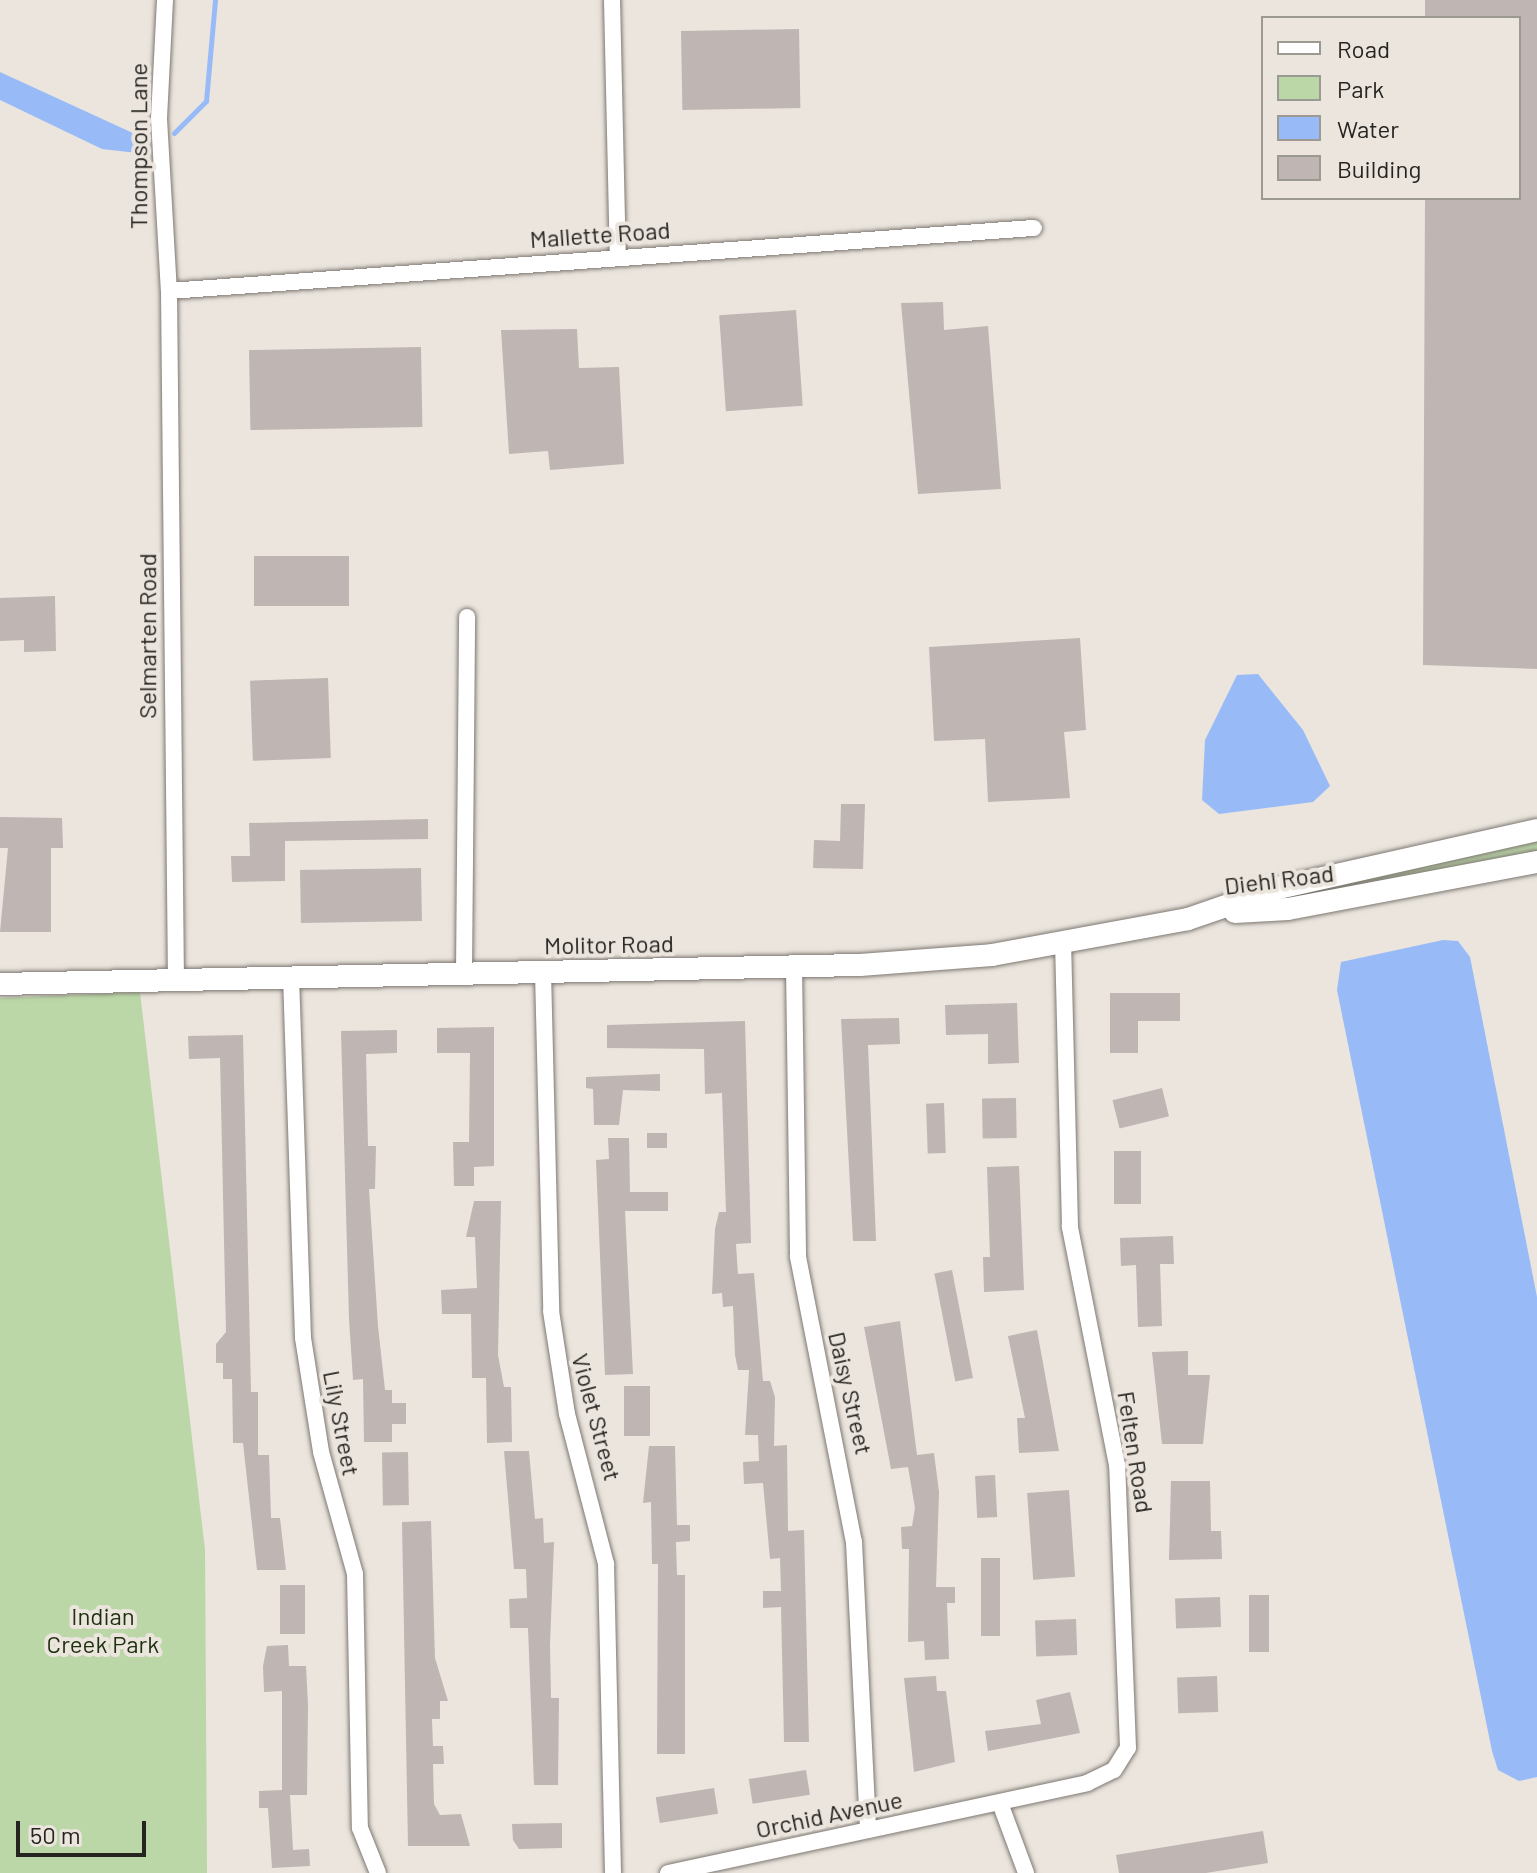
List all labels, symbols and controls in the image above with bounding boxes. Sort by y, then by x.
legend [1261,16,1521,200]
text: Road [1337,34,1390,63]
street label: Thompson Lane [124,63,152,229]
text: Park [1337,74,1384,103]
text: Water [1337,114,1399,143]
text: Building [1337,154,1421,183]
street label: Mallette Road [529,215,671,253]
street label: Selmarten Road [133,553,161,719]
street label: Diehl Road [1223,858,1335,900]
street label: Molitor Road [544,928,674,960]
street label: Daisy Street [823,1329,879,1457]
street label: Violet Street [566,1350,628,1484]
street label: Lily Street [318,1368,366,1478]
street label: Felten Road [1112,1389,1160,1515]
park label: Indian Creek Park [47,1602,159,1658]
street label: Orchid Avenue [753,1784,905,1844]
scale bar [20,1805,150,1855]
text: 50 m [30,1820,81,1849]

